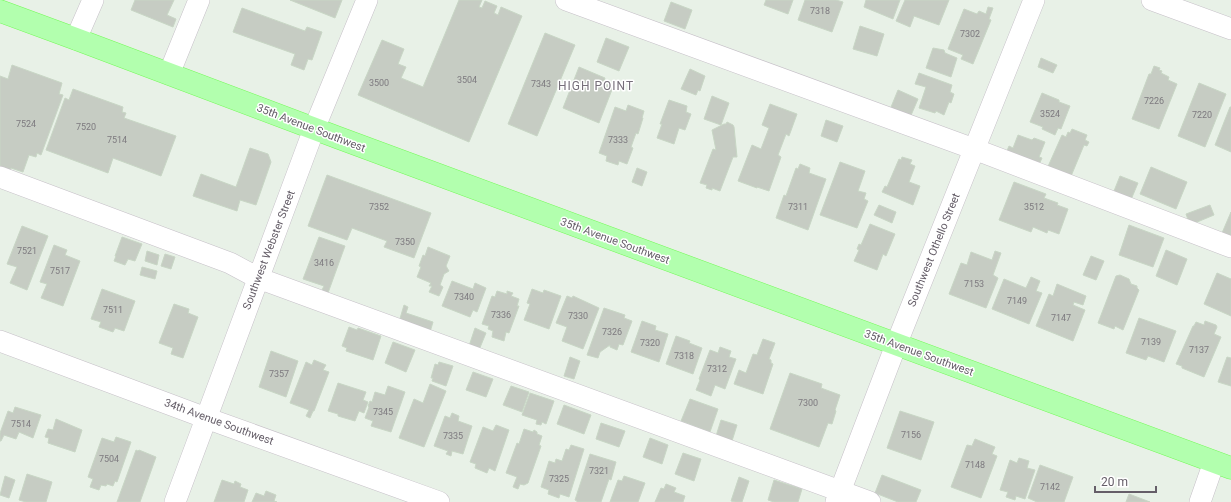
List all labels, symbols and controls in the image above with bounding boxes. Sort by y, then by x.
house number: 7318 [810,6,830,16]
house number: 7302 [960,29,980,39]
house number: 3504 [457,75,477,85]
house number: 3500 [369,78,389,88]
house number: 7343 [531,79,551,89]
district label: HIGH POINT [558,79,634,93]
house number: 7226 [1144,96,1164,106]
street label: 35th Avenue Southwest [255,101,368,155]
house number: 3524 [1040,109,1060,119]
house number: 7220 [1192,110,1212,120]
house number: 7524 [16,119,36,129]
house number: 7520 [76,122,96,132]
house number: 7514 [107,135,127,145]
house number: 7333 [608,135,628,145]
street label: Southwest Webster Street [240,188,298,312]
street label: Southwest Othello Street [905,191,963,309]
house number: 7352 [369,202,389,212]
house number: 7311 [788,202,808,212]
house number: 3512 [1024,202,1044,212]
street label: 35th Avenue Southwest [559,215,672,267]
house number: 7350 [395,237,415,247]
house number: 7521 [17,246,37,256]
house number: 3416 [314,258,334,268]
house number: 7517 [50,266,70,276]
house number: 7153 [964,279,984,289]
house number: 7340 [454,292,474,302]
house number: 7149 [1007,296,1027,306]
house number: 7511 [103,305,123,315]
house number: 7336 [491,310,511,320]
house number: 7330 [568,311,588,321]
house number: 7147 [1051,313,1071,323]
house number: 7326 [602,327,622,337]
street label: 35th Avenue Southwest [863,327,976,379]
house number: 7139 [1141,337,1161,347]
house number: 7320 [640,338,660,348]
house number: 7137 [1189,345,1209,355]
house number: 7318 [674,351,694,361]
house number: 7312 [707,364,727,374]
house number: 7357 [269,369,289,379]
street label: 34th Avenue Southwest [163,396,276,448]
house number: 7300 [798,398,818,408]
house number: 7345 [373,407,393,417]
house number: 7514 [11,419,31,429]
house number: 7156 [901,430,921,440]
house number: 7335 [443,431,463,441]
house number: 7504 [99,454,119,464]
house number: 7148 [965,460,985,470]
house number: 7321 [589,466,609,476]
scale bar [1095,468,1156,494]
house number: 7325 [549,474,569,484]
text: 20 m [1101,475,1128,489]
house number: 7142 [1040,482,1060,492]

